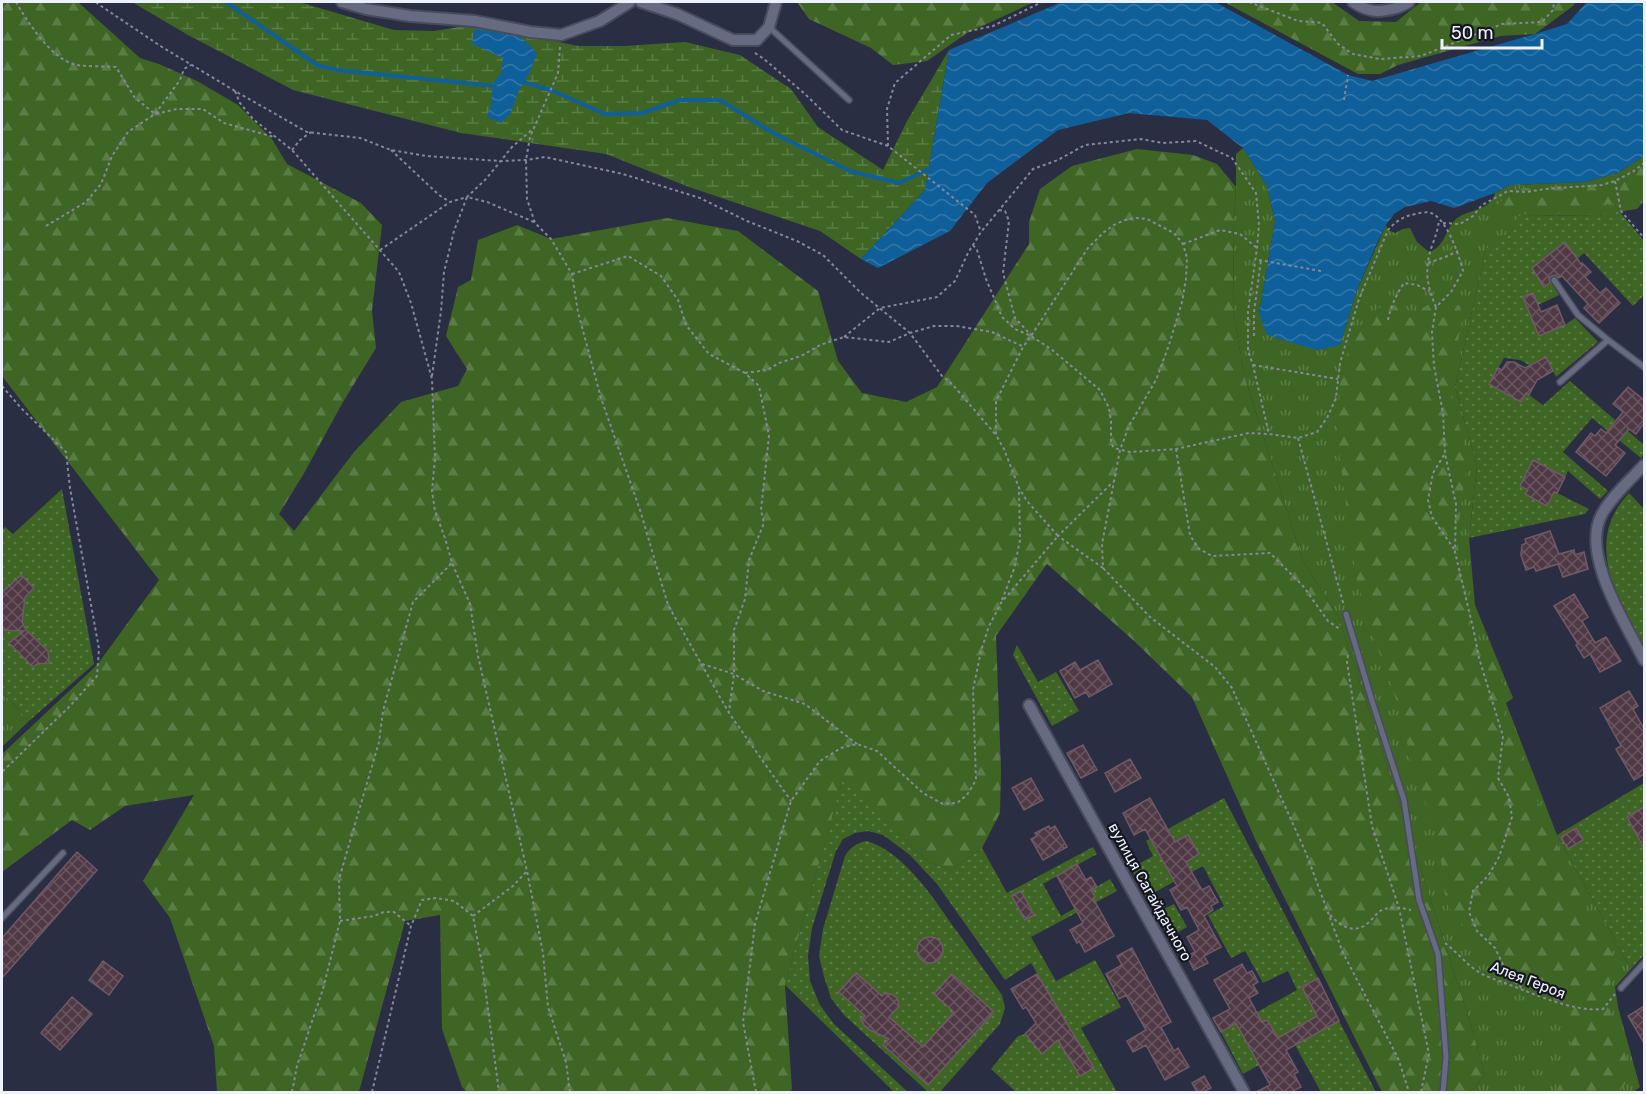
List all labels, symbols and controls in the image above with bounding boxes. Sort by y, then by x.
scale bar [1442,12,1542,50]
text: 50 m [1451,22,1494,44]
street label: вулиця Сагайдачного [1104,820,1196,964]
street label: Алея Героя [1488,957,1568,1003]

